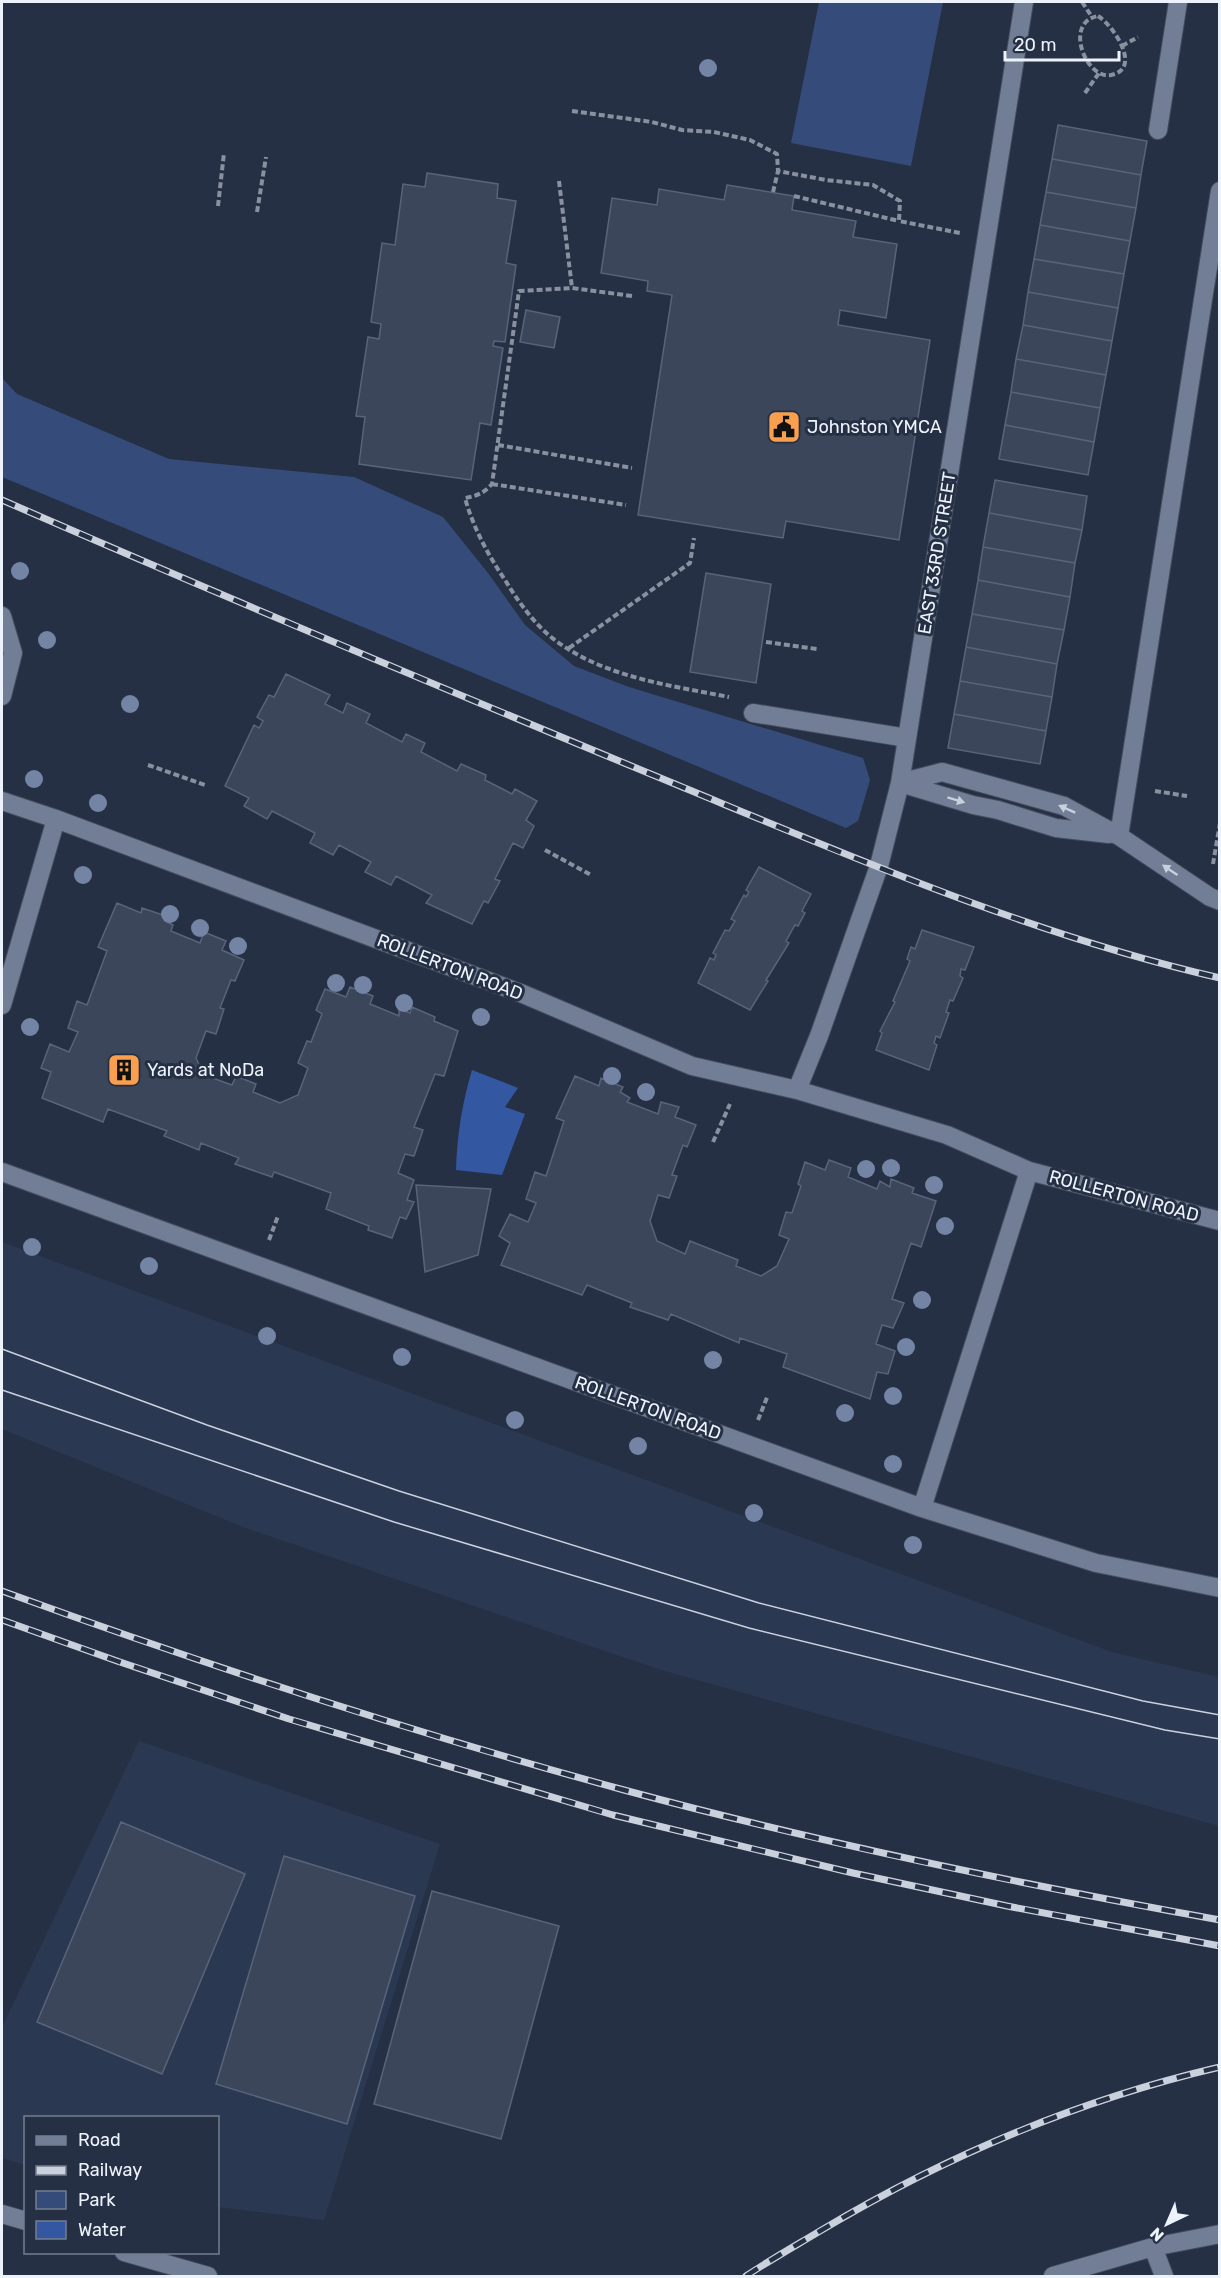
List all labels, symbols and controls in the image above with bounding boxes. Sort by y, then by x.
scale bar [1005,24,1119,62]
text: 20 m [1014,34,1056,56]
public building icon: Johnston YMCA [766,409,802,445]
place label: Johnston YMCA [807,416,942,438]
street label: EAST 33RD STREET [913,470,961,636]
one-way arrow [947,796,965,805]
one-way arrow [1059,804,1076,813]
one-way arrow [1163,864,1179,876]
street label: ROLLERTON ROAD [374,929,526,1005]
building icon: Yards at NoDa [106,1052,142,1088]
place label: Yards at NoDa [147,1059,264,1081]
street label: ROLLERTON ROAD [1047,1165,1201,1227]
street label: ROLLERTON ROAD [572,1371,724,1445]
legend [24,2116,219,2254]
text: Road [78,2129,121,2151]
text: Railway [78,2159,142,2181]
text: Park [78,2189,116,2211]
north arrow [1137,2194,1197,2254]
text: Water [78,2219,126,2241]
text: N [1146,2224,1168,2245]

